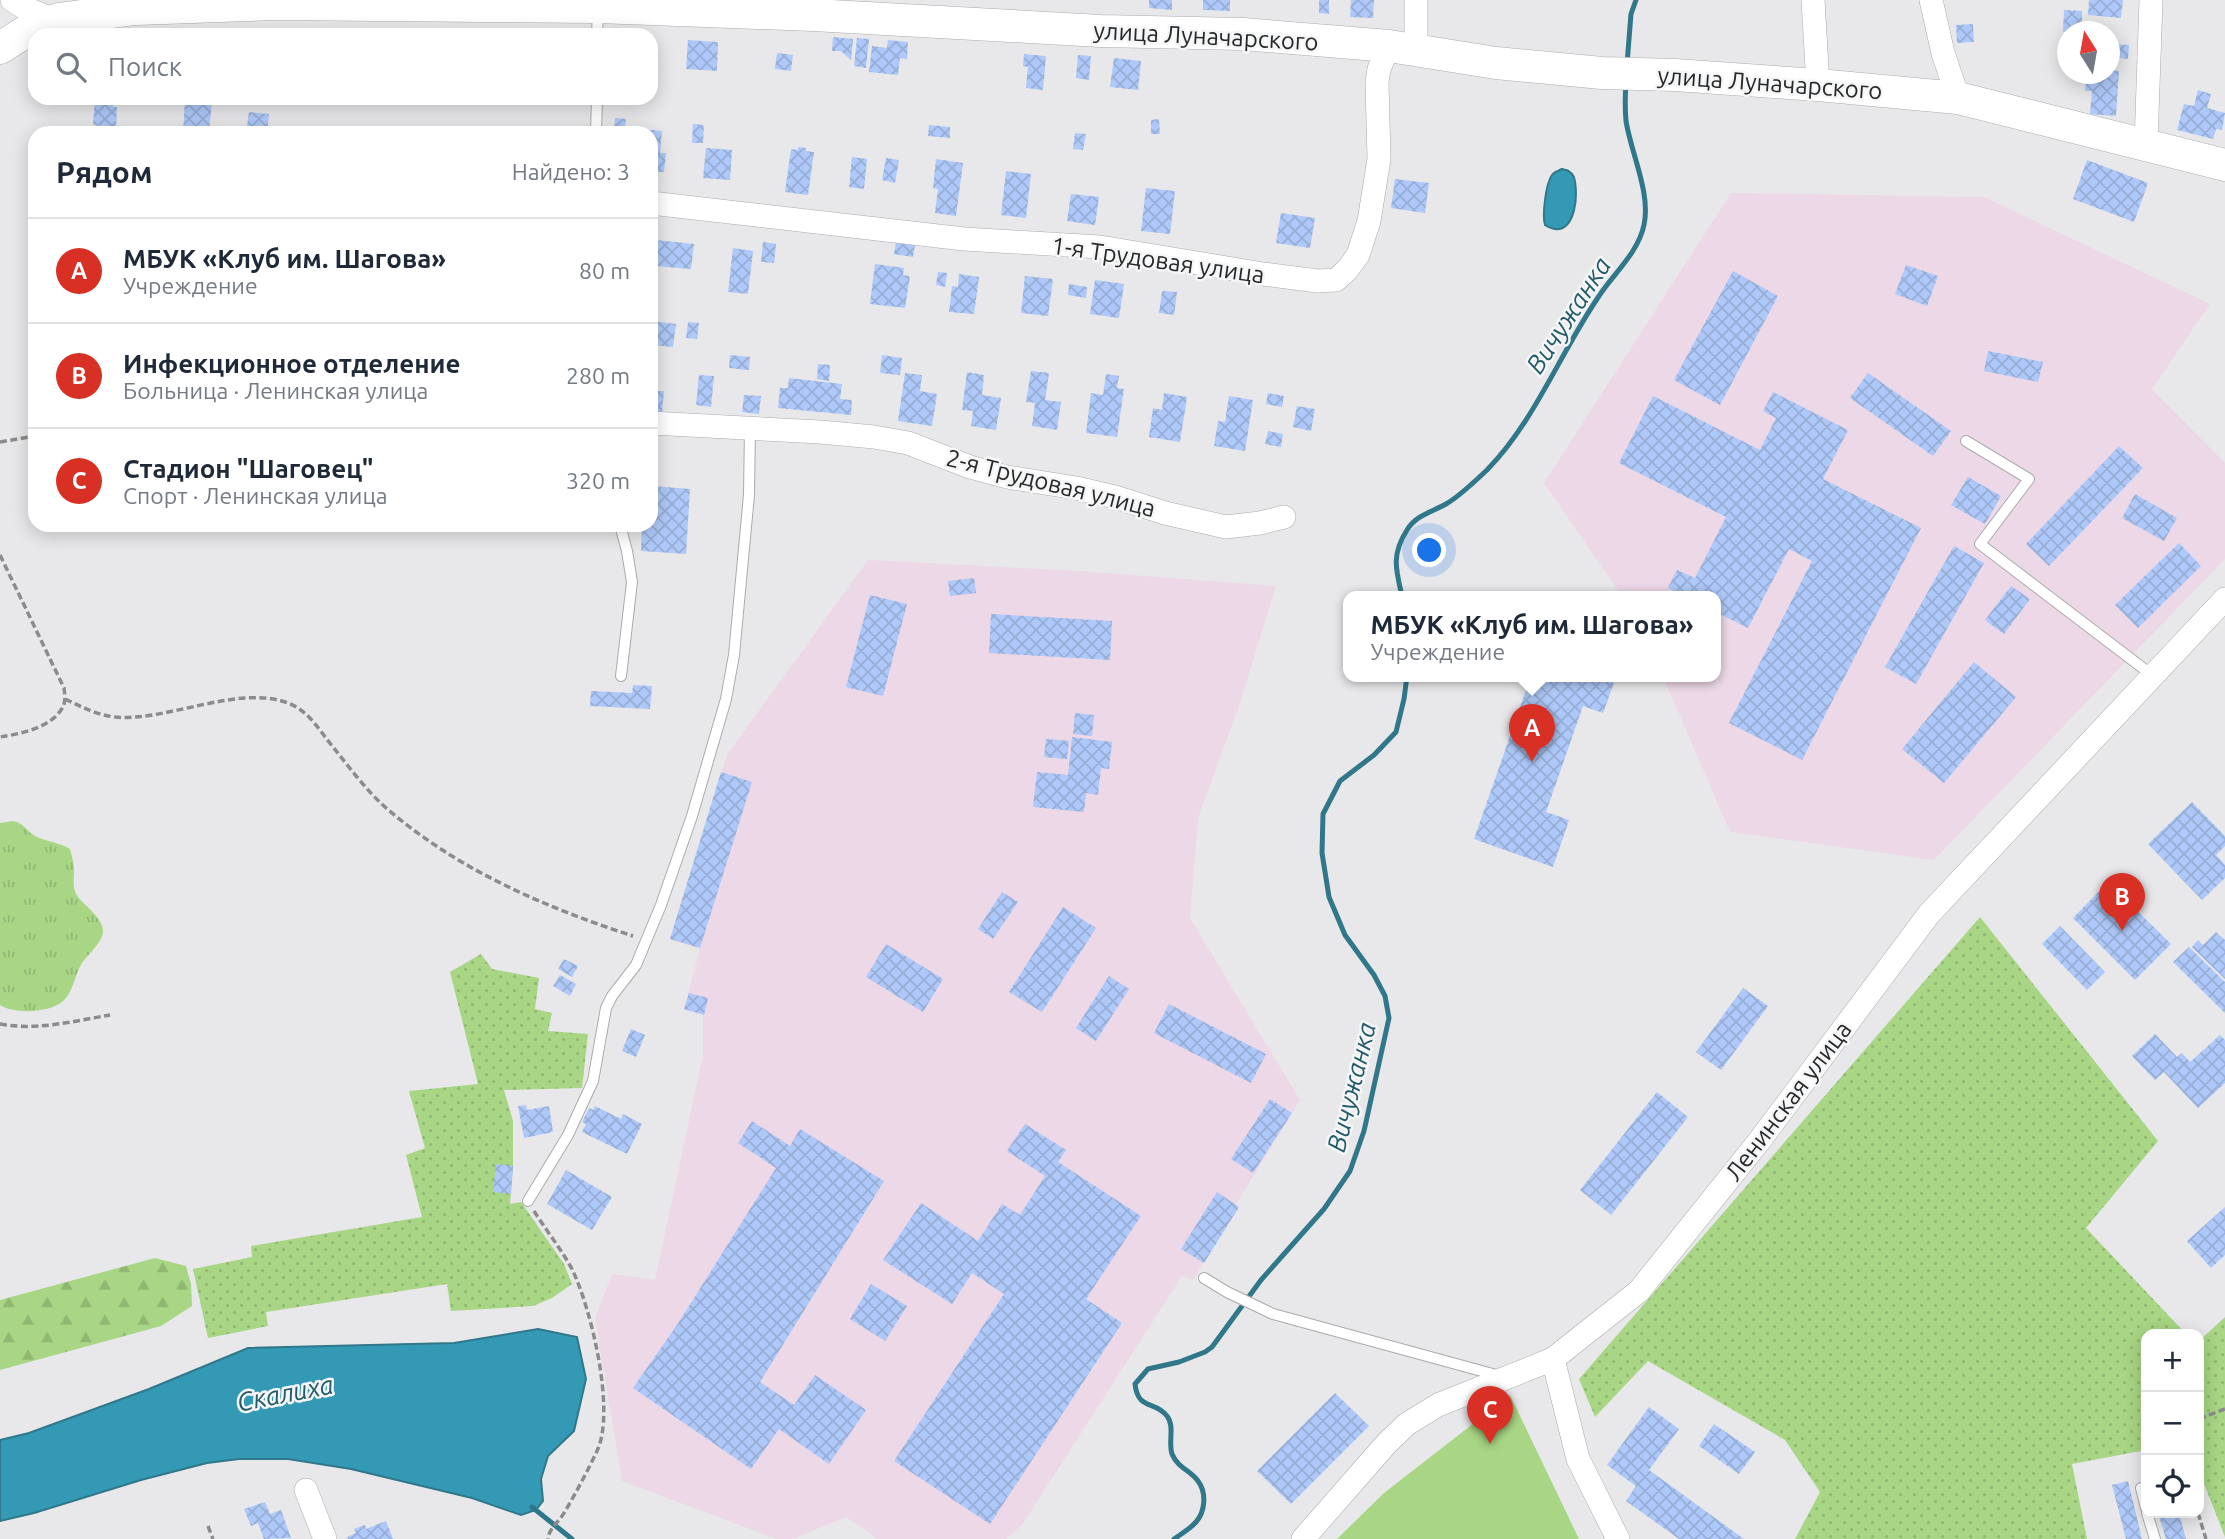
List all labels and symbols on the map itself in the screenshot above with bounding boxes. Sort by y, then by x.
street label: улица Луначарского [1093,17,1319,55]
north arrow [2057,21,2120,84]
street label: улица Луначарского [1657,62,1883,104]
street label: 1-я Трудовая улица [1050,232,1266,288]
water label: Вичужанка [1520,252,1616,378]
street label: 2-я Трудовая улица [944,444,1158,522]
your location [1412,533,1446,567]
pin: A [1509,704,1555,762]
pin: B [2099,873,2145,931]
street label: Ленинская улица [1719,1016,1857,1186]
water label: Вичужанка [1321,1019,1381,1155]
water label: Скалиха [234,1369,336,1417]
pin: C [1467,1386,1513,1444]

